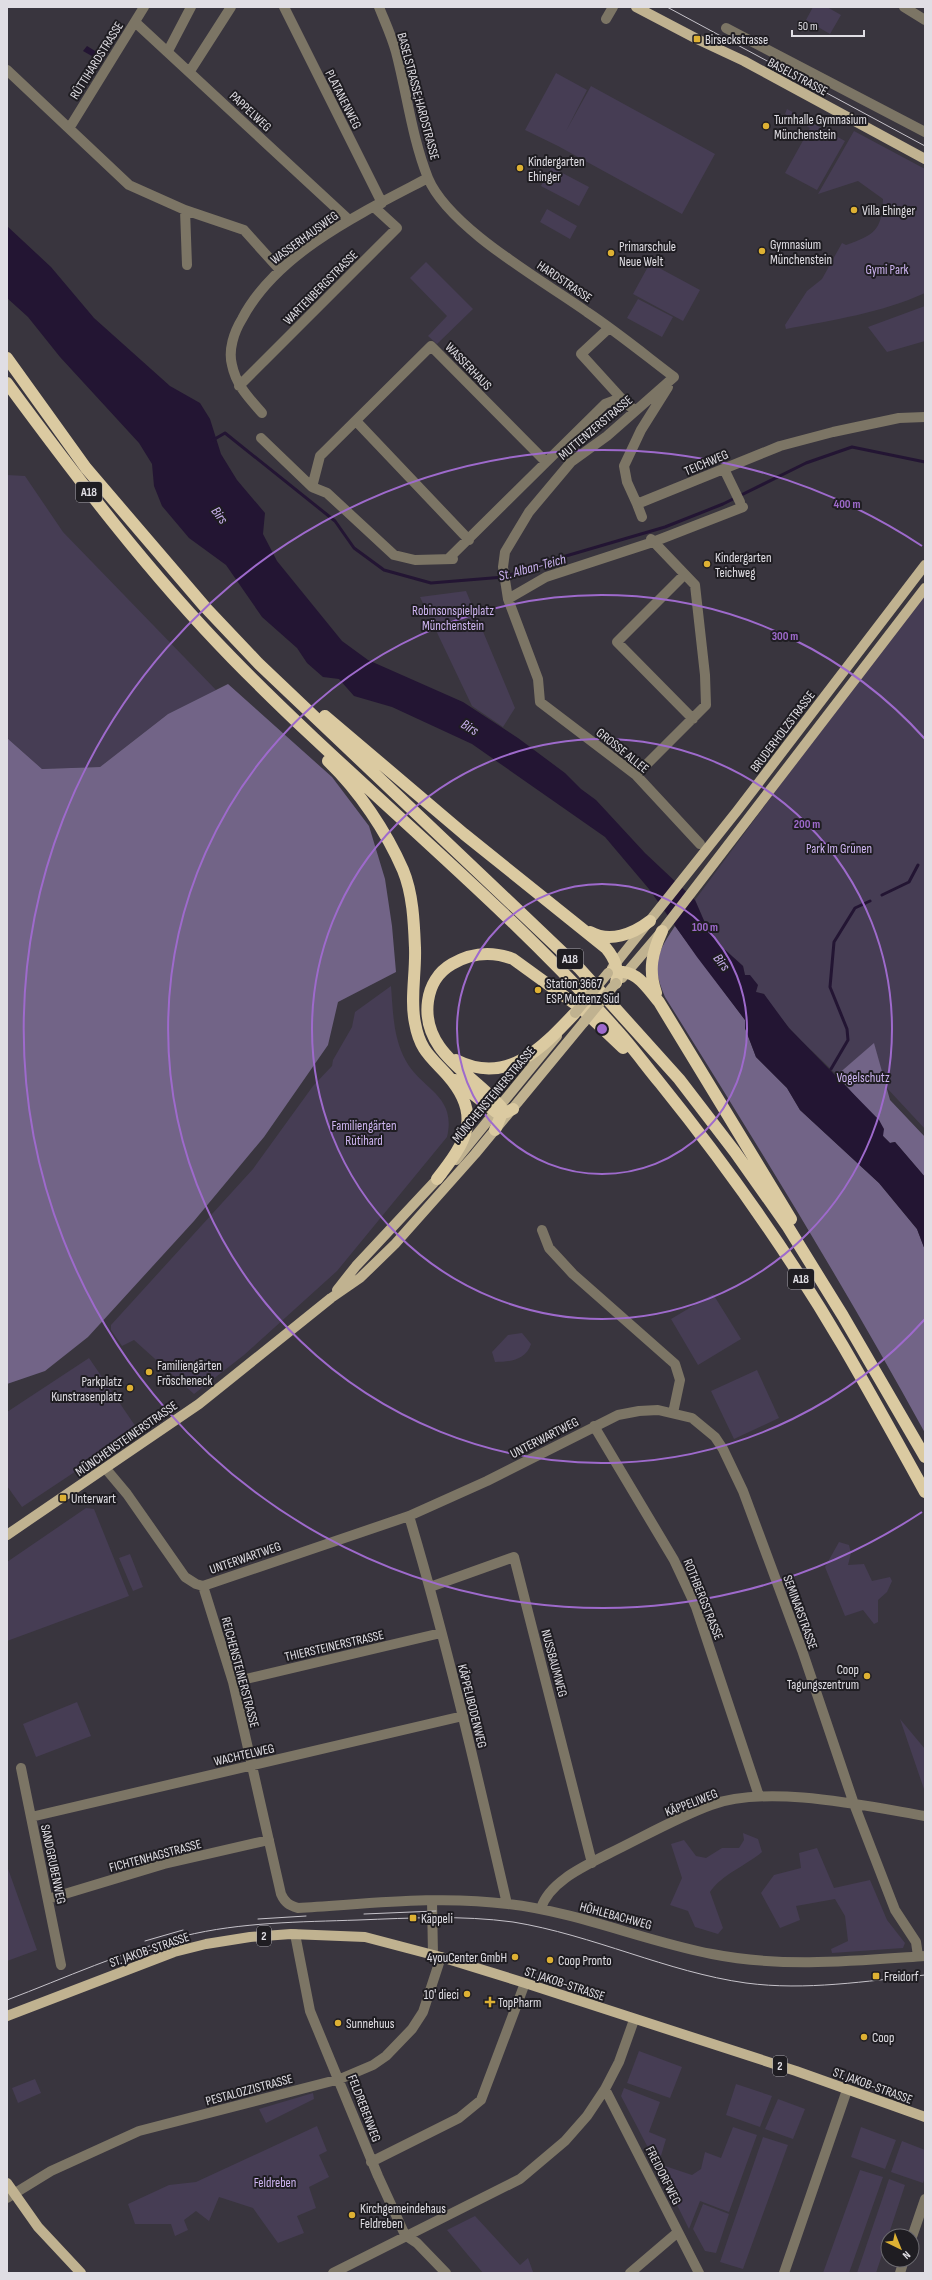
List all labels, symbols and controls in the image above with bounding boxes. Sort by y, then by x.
scale bar [792,12,864,38]
street label: RÜTTIHARDSTRASSE [66,18,127,102]
text: 50 m [798,19,818,34]
street label: BASELSTRASSE;HARDSTRASSE [393,31,443,162]
place label: Birseckstrasse [705,32,768,48]
marker: Birseckstrasse [692,34,702,44]
street label: BASELSTRASSE [765,54,830,99]
street label: PLATANENWEG [321,67,365,132]
street label: PAPPELWEG [226,88,275,135]
place label: Turnhalle Gymnasium Münchenstein [774,112,867,143]
marker: Turnhalle Gymnasium Münchenstein [761,121,771,131]
place label: Kindergarten Ehinger [528,154,585,185]
marker: Kindergarten Ehinger [515,163,525,173]
place label: Villa Ehinger [862,203,915,219]
marker: Villa Ehinger [849,205,859,215]
street label: WASSERHAUSWEG [267,208,342,268]
place label: Gymnasium Münchenstein [770,237,832,268]
place label: Primarschule Neue Welt [619,239,676,270]
marker: Gymnasium Münchenstein [757,246,767,256]
street label: WARTENBERGSTRASSE [280,247,361,328]
marker: Primarschule Neue Welt [606,248,616,258]
street label: HARDSTRASSE [534,258,595,306]
park label: Gymi Park [865,262,909,278]
street label: WASSERHAUS [442,340,495,394]
street label: MUTTENZERSTRASSE [555,392,636,463]
street label: TEICHWEG [682,447,731,479]
road number: A18 [76,482,102,502]
text: 400 m [834,497,860,512]
water label: Birs [208,503,232,527]
water label: St. Alban-Teich [496,550,568,585]
place label: Kindergarten Teichweg [715,550,772,581]
marker: Kindergarten Teichweg [702,559,712,569]
park label: Robinsonspielplatz Münchenstein [412,603,494,634]
text: 300 m [772,629,798,644]
street label: BRUDERHOLZSTRASSE [747,688,819,775]
water label: Birs [458,716,482,739]
street label: GROSSE ALLEE [593,725,652,777]
text: 200 m [794,817,820,832]
park label: Park Im Grünen [806,841,872,857]
text: 100 m [692,920,718,935]
road number: A18 [557,949,583,969]
water label: Birs [710,950,734,974]
place label: Station 3667 ESP Muttenz Süd [546,976,619,1007]
marker: Station 3667 ESP Muttenz Süd [533,985,543,995]
centre of rings [595,1022,609,1036]
street label: MÜNCHENSTEINERSTRASSE [448,1043,539,1146]
park label: Vogelschutz [836,1070,890,1086]
park label: Familiengärten Rütihard [332,1118,396,1149]
road number: A18 [788,1269,814,1289]
place label: Familiengärten Fröscheneck [157,1358,222,1389]
marker: Familiengärten Fröscheneck [144,1367,154,1377]
place label: Parkplatz Kunstrasenplatz [51,1374,122,1405]
marker: Parkplatz Kunstrasenplatz [125,1383,135,1393]
street label: MÜNCHENSTEINERSTRASSE [72,1397,181,1480]
street label: UNTERWARTWEG [508,1414,581,1462]
place label: Unterwart [71,1491,116,1507]
marker: Unterwart [58,1493,68,1503]
street label: UNTERWARTWEG [207,1538,283,1578]
street label: ROTHBERGSTRASSE [680,1557,727,1642]
street label: SEMINARSTRASSE [779,1573,821,1652]
street label: REICHENSTEINERSTRASSE [218,1615,263,1729]
street label: THIERSTEINERSTRASSE [283,1627,385,1665]
street label: NUSSBAUMWEG [537,1628,571,1699]
place label: Coop Tagungszentrum [787,1662,859,1693]
street label: KÄPPELIBODENWEG [454,1663,490,1750]
marker: Coop Tagungszentrum [862,1671,872,1681]
street label: WACHTELWEG [212,1740,276,1770]
street label: KÄPPELIWEG [663,1786,720,1820]
street label: SANDGRUBENWEG [37,1823,69,1905]
street label: FICHTENHAGSTRASSE [107,1836,203,1876]
street label: HÖHLEBACHWEG [578,1898,654,1933]
place label: Käppeli [421,1911,453,1927]
marker: Käppeli [408,1913,418,1923]
road number: 2 [257,1926,271,1946]
street label: ST. JAKOB-STRASSE [107,1929,191,1971]
place label: 4youCenter GmbH [427,1950,507,1966]
marker: 4youCenter GmbH [510,1952,520,1962]
place label: Coop Pronto [558,1953,612,1969]
marker: Coop Pronto [545,1955,555,1965]
street label: ST. JAKOB-STRASSE [522,1963,607,2004]
place label: Freidorf [884,1969,919,1985]
marker: Freidorf [871,1971,881,1981]
place label: 10' dieci [424,1987,459,2003]
marker: 10' dieci [462,1989,472,1999]
place label: TopPharm [498,1995,541,2011]
marker: TopPharm [485,1997,495,2007]
place label: Sunnehuus [346,2016,395,2032]
marker: Sunnehuus [333,2018,343,2028]
place label: Coop [872,2030,894,2046]
marker: Coop [859,2032,869,2042]
road number: 2 [773,2056,787,2076]
street label: ST. JAKOB-STRASSE [831,2064,915,2108]
street label: PESTALOZZISTRASSE [204,2071,295,2109]
street label: FELDREBENWEG [344,2072,384,2144]
street label: FREIDORFWEG [642,2144,685,2207]
park label: Feldreben [254,2175,296,2191]
place label: Kirchgemeindehaus Feldreben [360,2201,446,2232]
marker: Kirchgemeindehaus Feldreben [347,2210,357,2220]
north arrow [880,2228,920,2268]
text: N [900,2248,913,2262]

